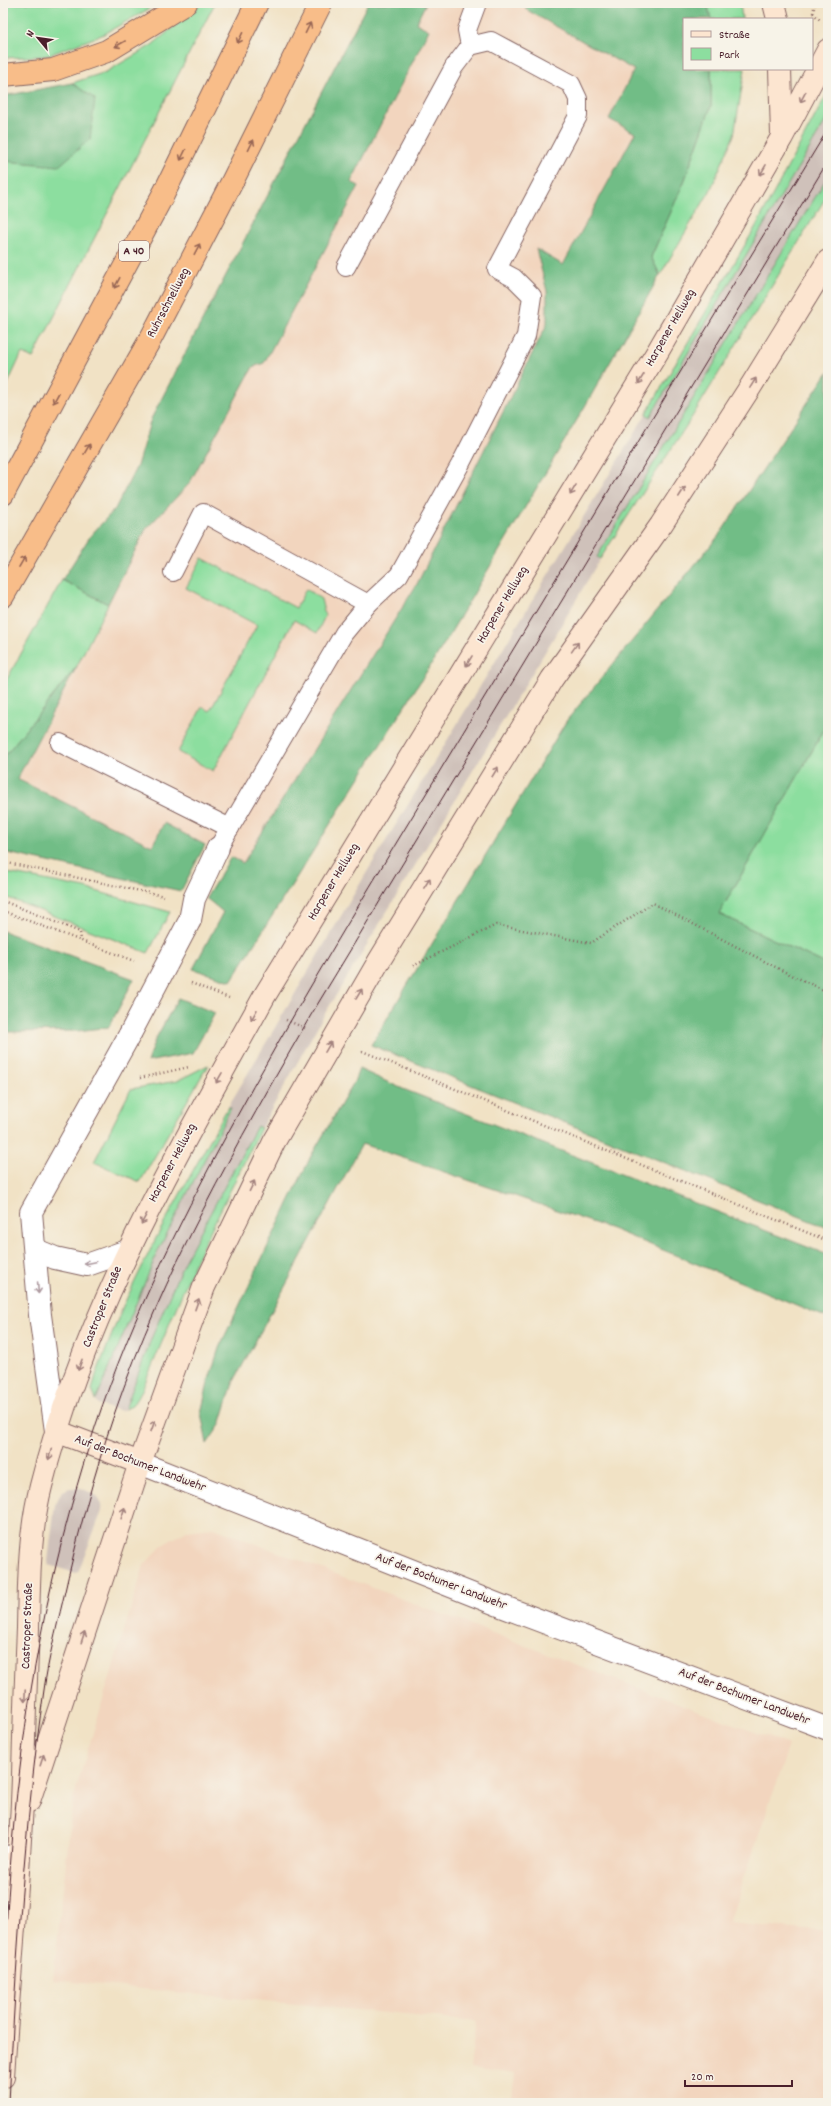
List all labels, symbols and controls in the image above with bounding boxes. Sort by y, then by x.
north arrow [18,18,58,58]
legend [683,18,813,70]
one-way arrow [305,22,312,34]
text: N [23,27,40,40]
text: Straße [719,27,750,44]
one-way arrow [236,32,243,44]
one-way arrow [114,40,126,48]
text: Park [719,47,740,64]
one-way arrow [799,91,807,103]
one-way arrow [248,139,255,151]
one-way arrow [179,149,186,161]
one-way arrow [758,164,766,176]
road number: A 40 [119,241,149,261]
one-way arrow [194,244,201,256]
street label: Ruhrschnellweg [143,264,196,341]
one-way arrow [113,277,120,289]
street label: Harpener Hellweg [641,285,701,370]
one-way arrow [636,373,644,385]
one-way arrow [749,377,757,389]
one-way arrow [51,392,59,404]
one-way arrow [83,443,91,455]
one-way arrow [569,484,577,495]
one-way arrow [678,487,686,498]
one-way arrow [19,556,27,568]
street label: Harpener Hellweg [472,562,534,647]
one-way arrow [571,642,579,653]
one-way arrow [465,655,473,666]
one-way arrow [491,767,499,778]
street label: Harpener Hellweg [303,839,365,924]
one-way arrow [423,877,431,889]
one-way arrow [355,988,363,1000]
one-way arrow [250,1009,258,1021]
one-way arrow [325,1041,332,1053]
one-way arrow [214,1072,222,1084]
street label: Harpener Hellweg [144,1120,202,1206]
one-way arrow [249,1180,256,1192]
one-way arrow [139,1213,147,1225]
one-way arrow [84,1259,97,1267]
street label: Castroper Straße [78,1263,128,1351]
one-way arrow [35,1281,42,1294]
one-way arrow [194,1298,202,1310]
one-way arrow [76,1358,84,1370]
one-way arrow [150,1420,158,1432]
street label: Auf der Bochumer Landwehr [72,1430,209,1498]
one-way arrow [46,1447,53,1460]
one-way arrow [120,1507,127,1520]
street label: Auf der Bochumer Landwehr [373,1548,510,1616]
street label: Castroper Straße [17,1582,39,1669]
one-way arrow [80,1630,87,1643]
street label: Auf der Bochumer Landwehr [676,1663,813,1731]
one-way arrow [22,1689,29,1702]
one-way arrow [39,1754,46,1767]
scale bar [685,2062,792,2088]
text: 20 m [691,2069,714,2086]

